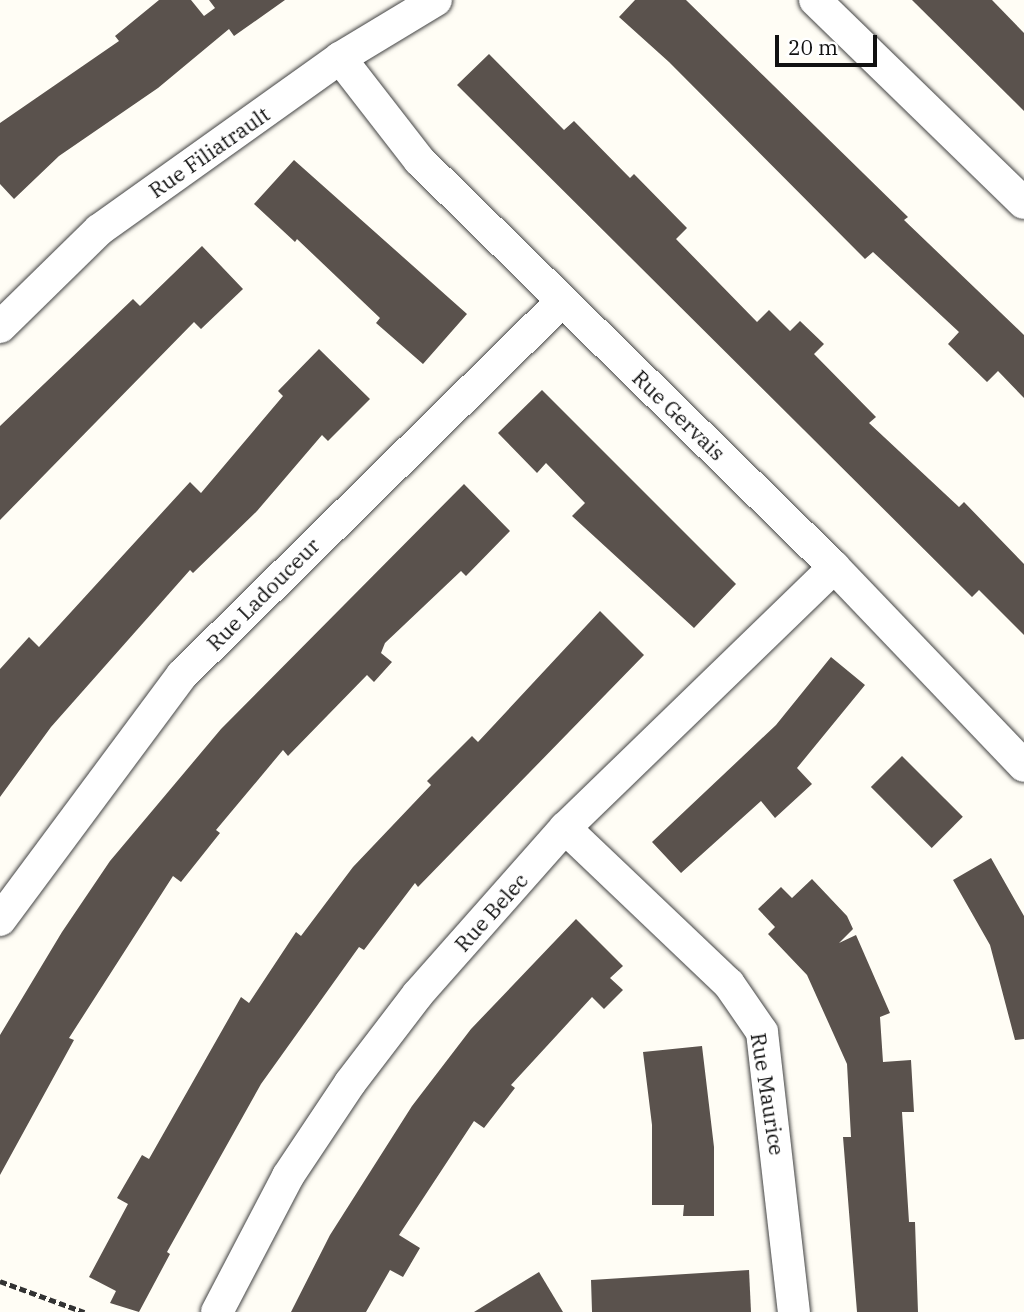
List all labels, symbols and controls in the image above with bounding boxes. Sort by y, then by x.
scale bar [779,21,880,65]
text: 20 m [788,33,838,61]
street label: Rue Filiatrault [144,101,274,203]
street label: Rue Gervais [628,365,730,465]
street label: Rue Ladouceur [201,532,325,656]
street label: Rue Belec [449,868,533,956]
street label: Rue Maurice [746,1031,790,1157]

